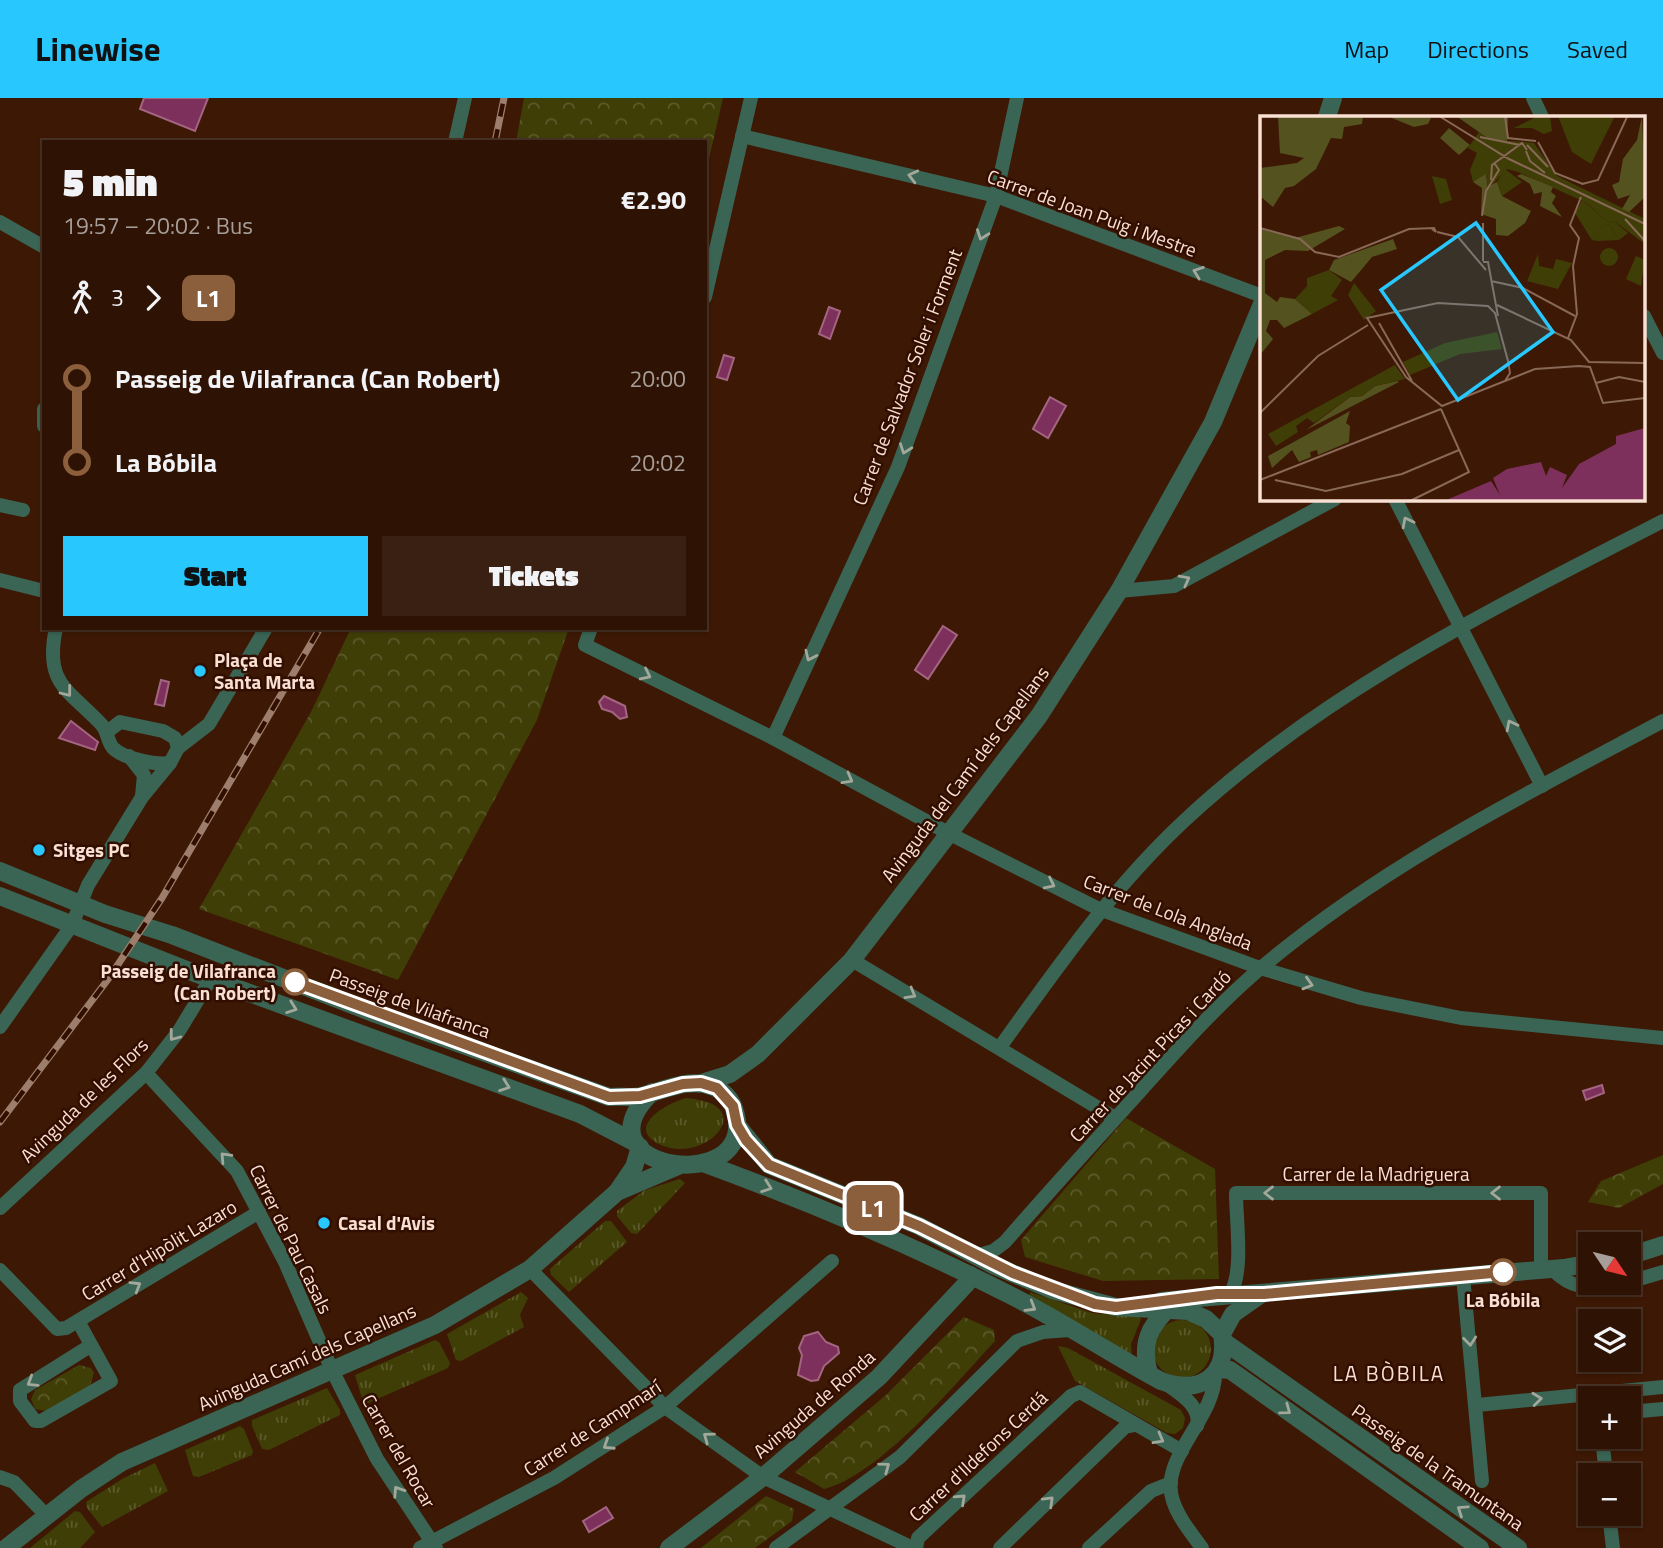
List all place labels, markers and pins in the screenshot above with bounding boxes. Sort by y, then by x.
place label: Plaça de Santa Marta [214,645,315,696]
marker: Plaça de Santa Marta [192,663,208,679]
place label: Sitges PC [53,835,130,864]
marker: Sitges PC [31,842,47,858]
place label: Passeig de Vilafranca (Can Robert) [101,956,276,1007]
marker: Passeig de Vilafranca (Can Robert) [282,969,308,995]
place label: Casal d'Avis [338,1208,435,1237]
marker: Casal d'Avis [316,1215,332,1231]
marker: La Bóbila [1490,1259,1516,1285]
place label: La Bóbila [1466,1285,1541,1314]

